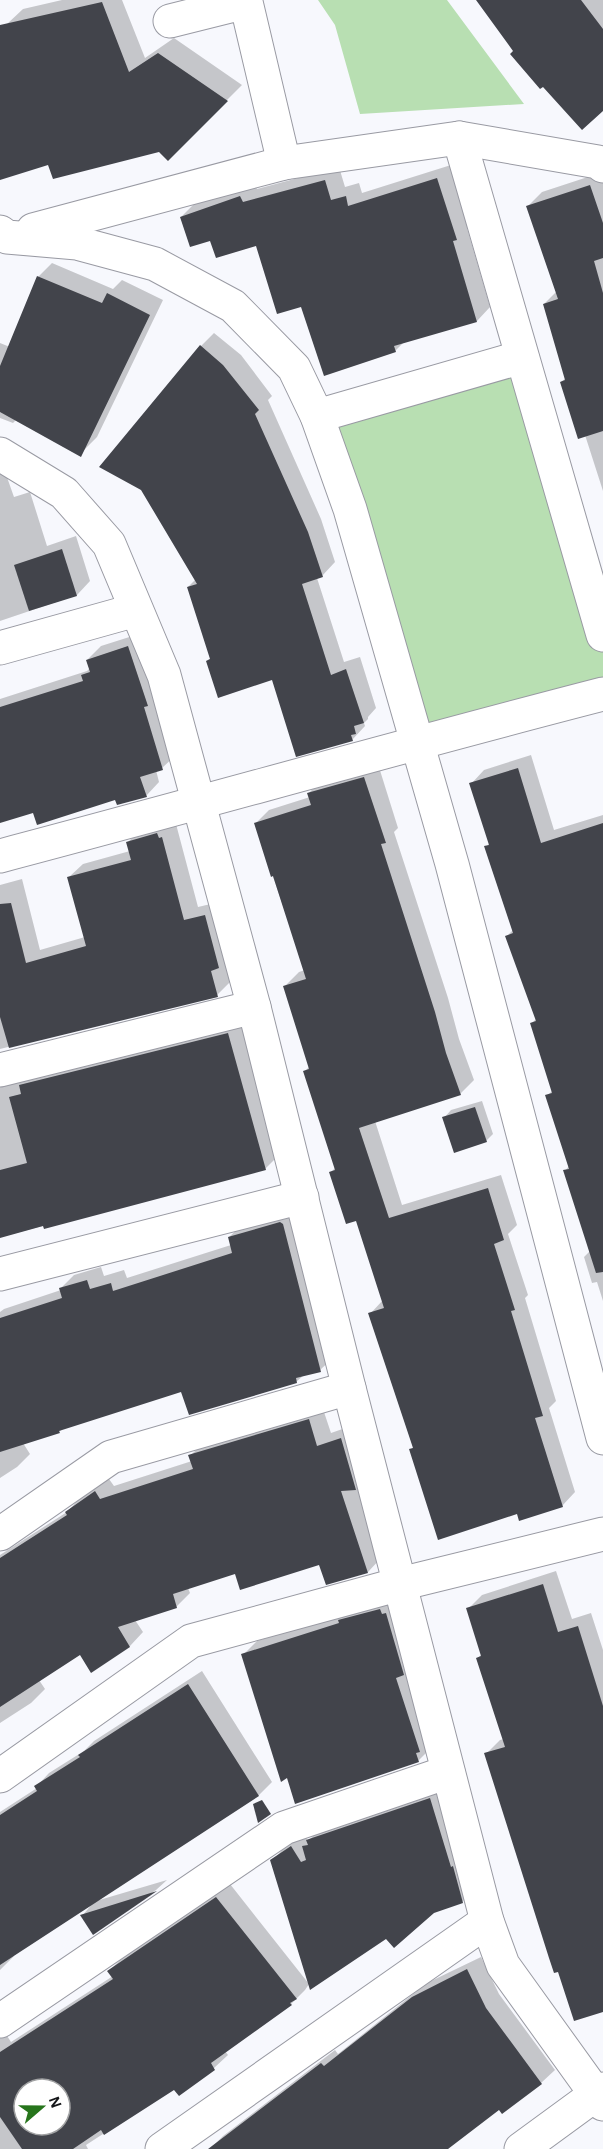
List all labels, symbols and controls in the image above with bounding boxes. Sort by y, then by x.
north arrow [12,2077,72,2137]
text: N [46,2094,65,2110]

